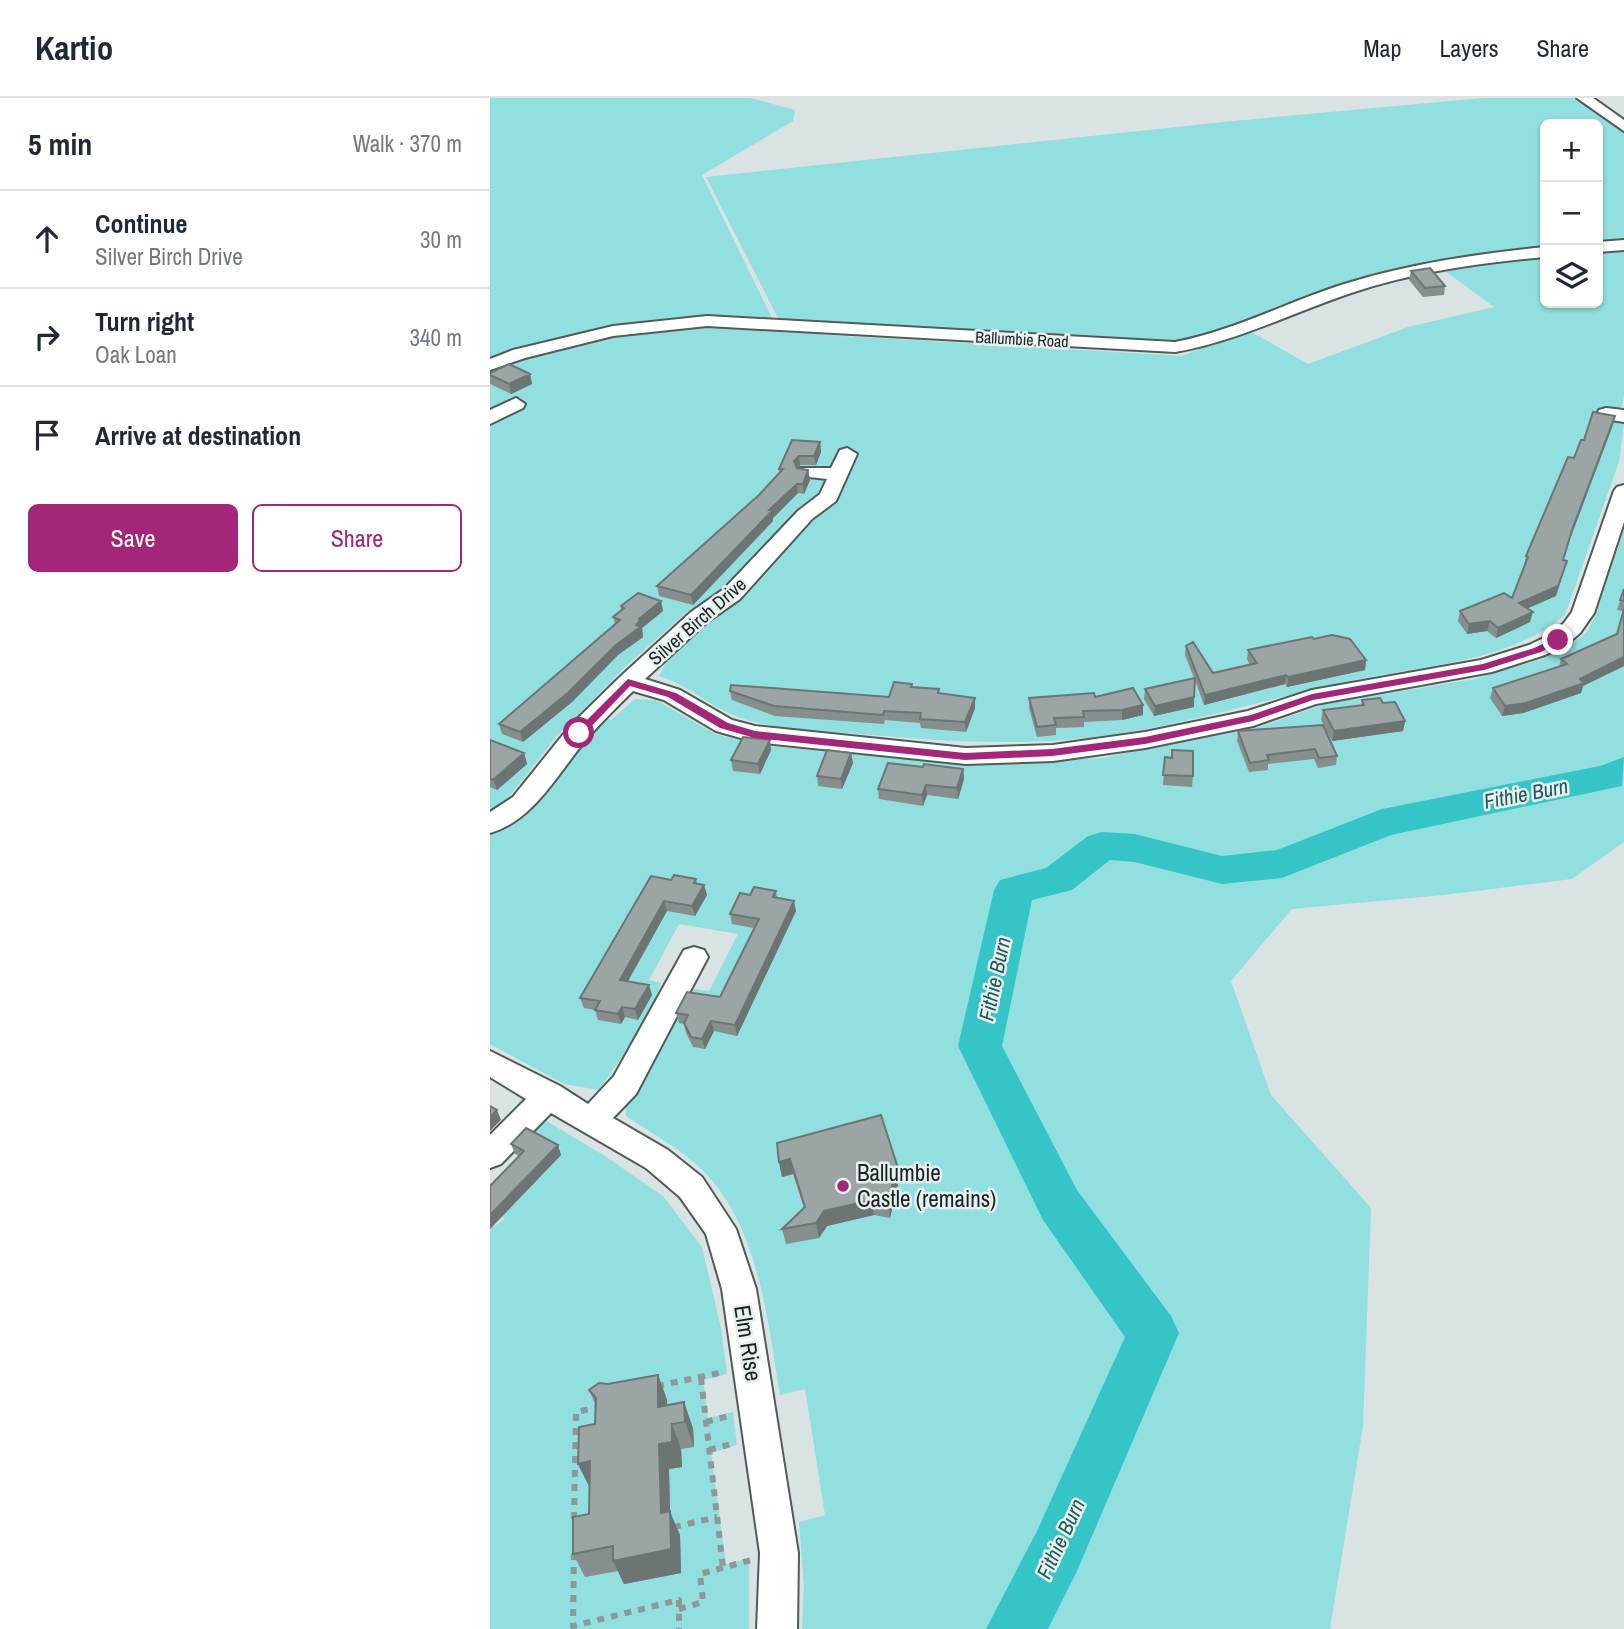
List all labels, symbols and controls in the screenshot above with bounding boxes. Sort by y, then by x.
text: Kartio [35,26,113,70]
text: Map [1363,32,1401,64]
text: Layers [1439,32,1498,64]
text: Share [1536,32,1589,64]
map controls [1540,119,1603,308]
button: + [1540,119,1603,182]
text: 5 min [28,124,92,164]
text: Walk · 370 m [353,128,462,159]
button: − [1540,182,1603,245]
text: Continue [95,206,187,241]
icon: ahead [28,220,66,258]
text: 30 m [420,224,462,255]
text: Silver Birch Drive [95,241,243,272]
button: layers [1540,245,1603,308]
text: Turn right [95,304,194,339]
icon: right [28,318,66,356]
text: 340 m [410,322,462,353]
street label: Ballumbie Road [975,326,1069,352]
text: Oak Loan [95,339,177,370]
icon: arrive [28,416,66,454]
text: Arrive at destination [95,418,301,453]
button: Save [28,504,238,572]
button: Share [252,504,462,572]
street label: Silver Birch Drive [642,571,752,671]
route end [1542,624,1573,655]
route start [563,717,594,748]
water label: Fithie Burn [1481,771,1570,816]
water label: Fithie Burn [971,934,1018,1024]
place label: Ballumbie Castle (remains) [857,1157,996,1214]
marker: Ballumbie Castle (remains) [835,1178,851,1194]
street label: Elm Rise [727,1303,770,1383]
water label: Fithie Burn [1029,1494,1092,1584]

